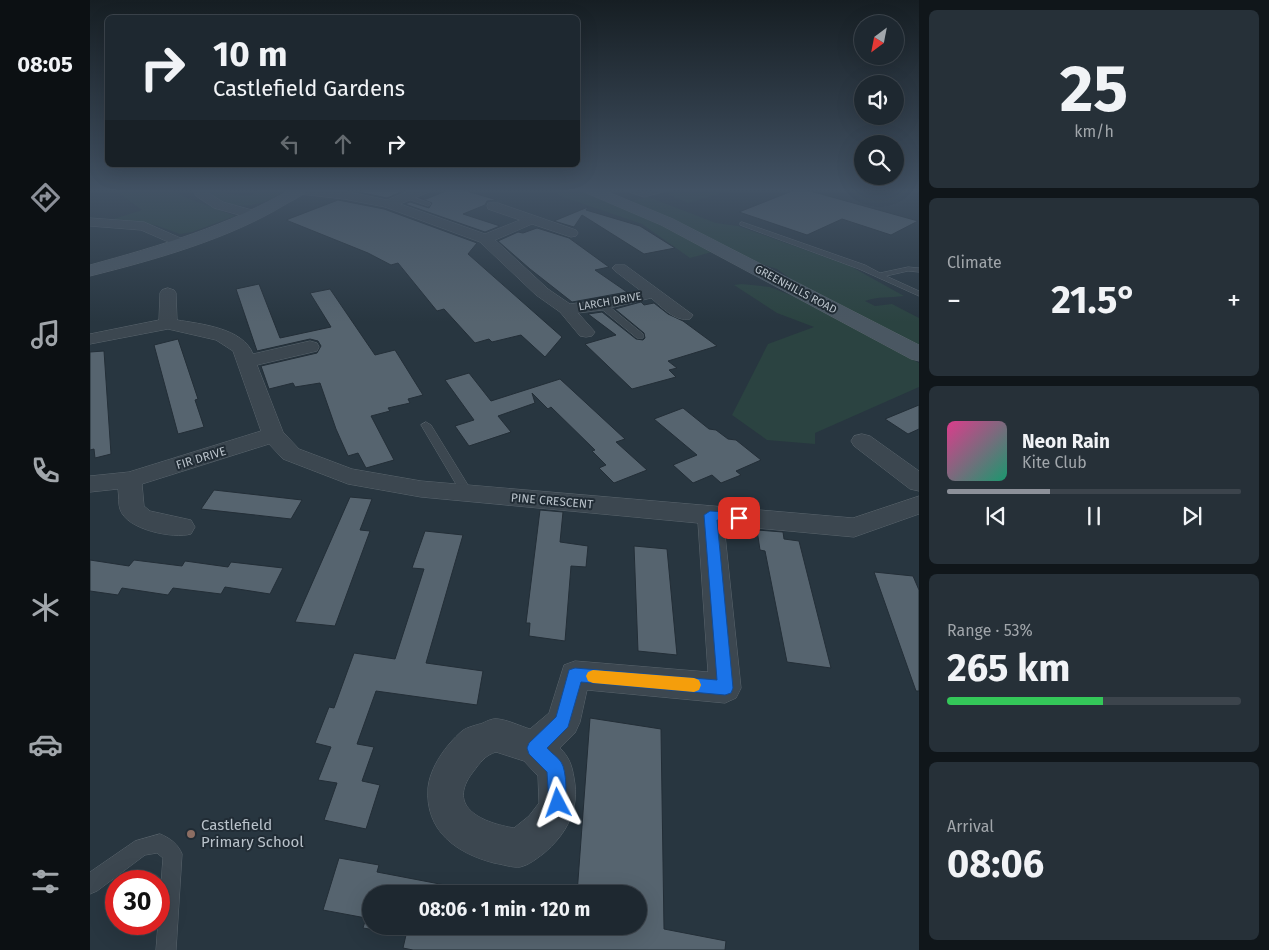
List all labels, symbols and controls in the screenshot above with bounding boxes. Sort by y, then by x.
north arrow [854,15,904,65]
map controls [854,15,904,185]
text: 10 m [213,33,288,75]
icon: right [130,35,195,100]
text: 25 [1060,50,1128,128]
text: 08:05 [17,51,73,78]
text: Castlefield Gardens [213,75,405,102]
button: sound [854,75,904,125]
text: km/h [1074,122,1114,141]
icon: left [276,130,304,158]
icon: ahead [329,130,357,158]
icon: right [382,130,410,158]
button: search [854,135,904,185]
icon: directions [28,180,63,215]
text: Climate [947,253,1002,272]
street label: GREENHILLS ROAD [753,262,839,316]
text: 21.5° [1051,277,1137,323]
text: − [947,284,961,317]
text: + [1227,284,1241,317]
street label: LARCH DRIVE [577,290,643,313]
icon: music [28,317,63,352]
text: Neon Rain [1022,430,1110,453]
street label: FIR DRIVE [174,444,228,472]
icon: phone [28,453,63,488]
text: Kite Club [1022,453,1087,472]
street label: PINE CRESCENT [510,490,595,512]
pin [718,497,760,539]
icon: previous [982,502,1010,530]
icon: pause [1080,502,1108,530]
icon: next [1178,502,1206,530]
icon: arrive [725,504,753,532]
icon: climate [28,590,63,625]
text: Range · 53% [947,621,1033,640]
text: 265 km [947,645,1070,691]
icon: car [28,727,63,762]
position arrow [531,776,583,828]
place label: Castlefield Primary School [201,816,304,851]
text: Arrival [947,817,994,836]
marker: Castlefield Primary School [185,828,197,840]
text: 08:06 [947,841,1044,887]
icon: filters [28,864,63,899]
speed limit sign: 30 [105,870,170,935]
text: 08:06 · 1 min · 120 m [419,898,590,921]

